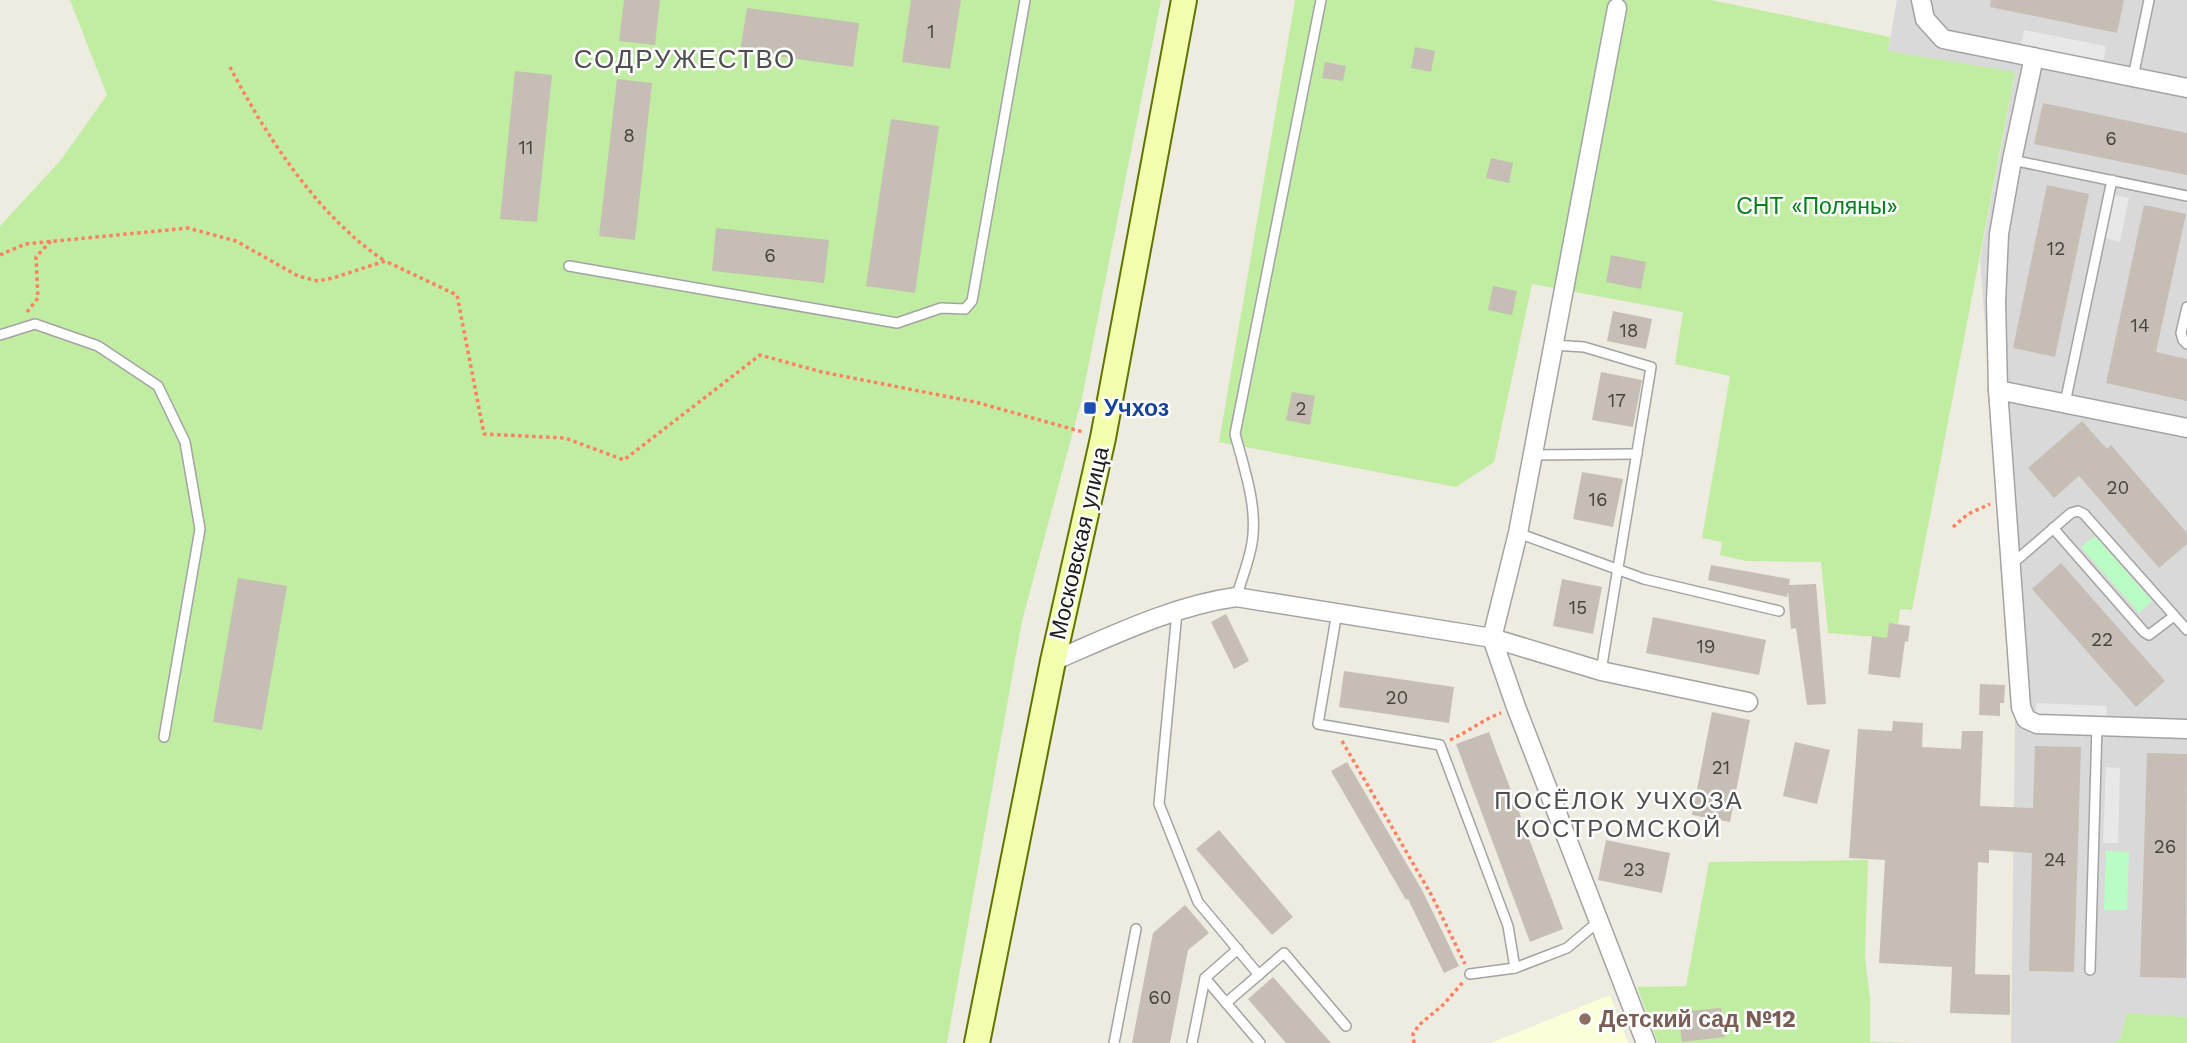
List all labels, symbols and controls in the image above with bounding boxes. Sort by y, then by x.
house number: 1 [927,20,935,43]
district label: СОДРУЖЕСТВО [574,44,796,74]
house number: 8 [623,124,635,147]
house number: 6 [2105,127,2117,150]
house number: 11 [519,136,533,159]
park label: СНТ «Поляны» [1736,193,1898,220]
house number: 12 [2047,237,2065,260]
house number: 6 [764,244,776,267]
house number: 14 [2130,314,2150,337]
house number: 18 [1619,319,1639,342]
house number: 17 [1608,389,1626,412]
place label: Учхоз [1104,395,1169,422]
house number: 2 [1295,397,1307,420]
marker: Учхоз [1082,400,1098,416]
street label: Московская улица [1044,444,1115,642]
house number: 20 [2107,476,2129,499]
house number: 16 [1589,488,1607,511]
house number: 15 [1569,596,1587,619]
house number: 22 [2091,628,2113,651]
house number: 19 [1696,635,1716,658]
house number: 20 [1386,686,1408,709]
house number: 21 [1712,756,1730,779]
district label: ПОСЁЛОК УЧХОЗА КОСТРОМСКОЙ [1494,787,1744,843]
house number: 26 [2154,835,2176,858]
house number: 24 [2044,848,2066,871]
house number: 23 [1623,858,1645,881]
house number: 60 [1148,986,1172,1009]
place label: Детский сад №12 [1599,1006,1796,1033]
marker: Детский сад №12 [1577,1011,1593,1027]

